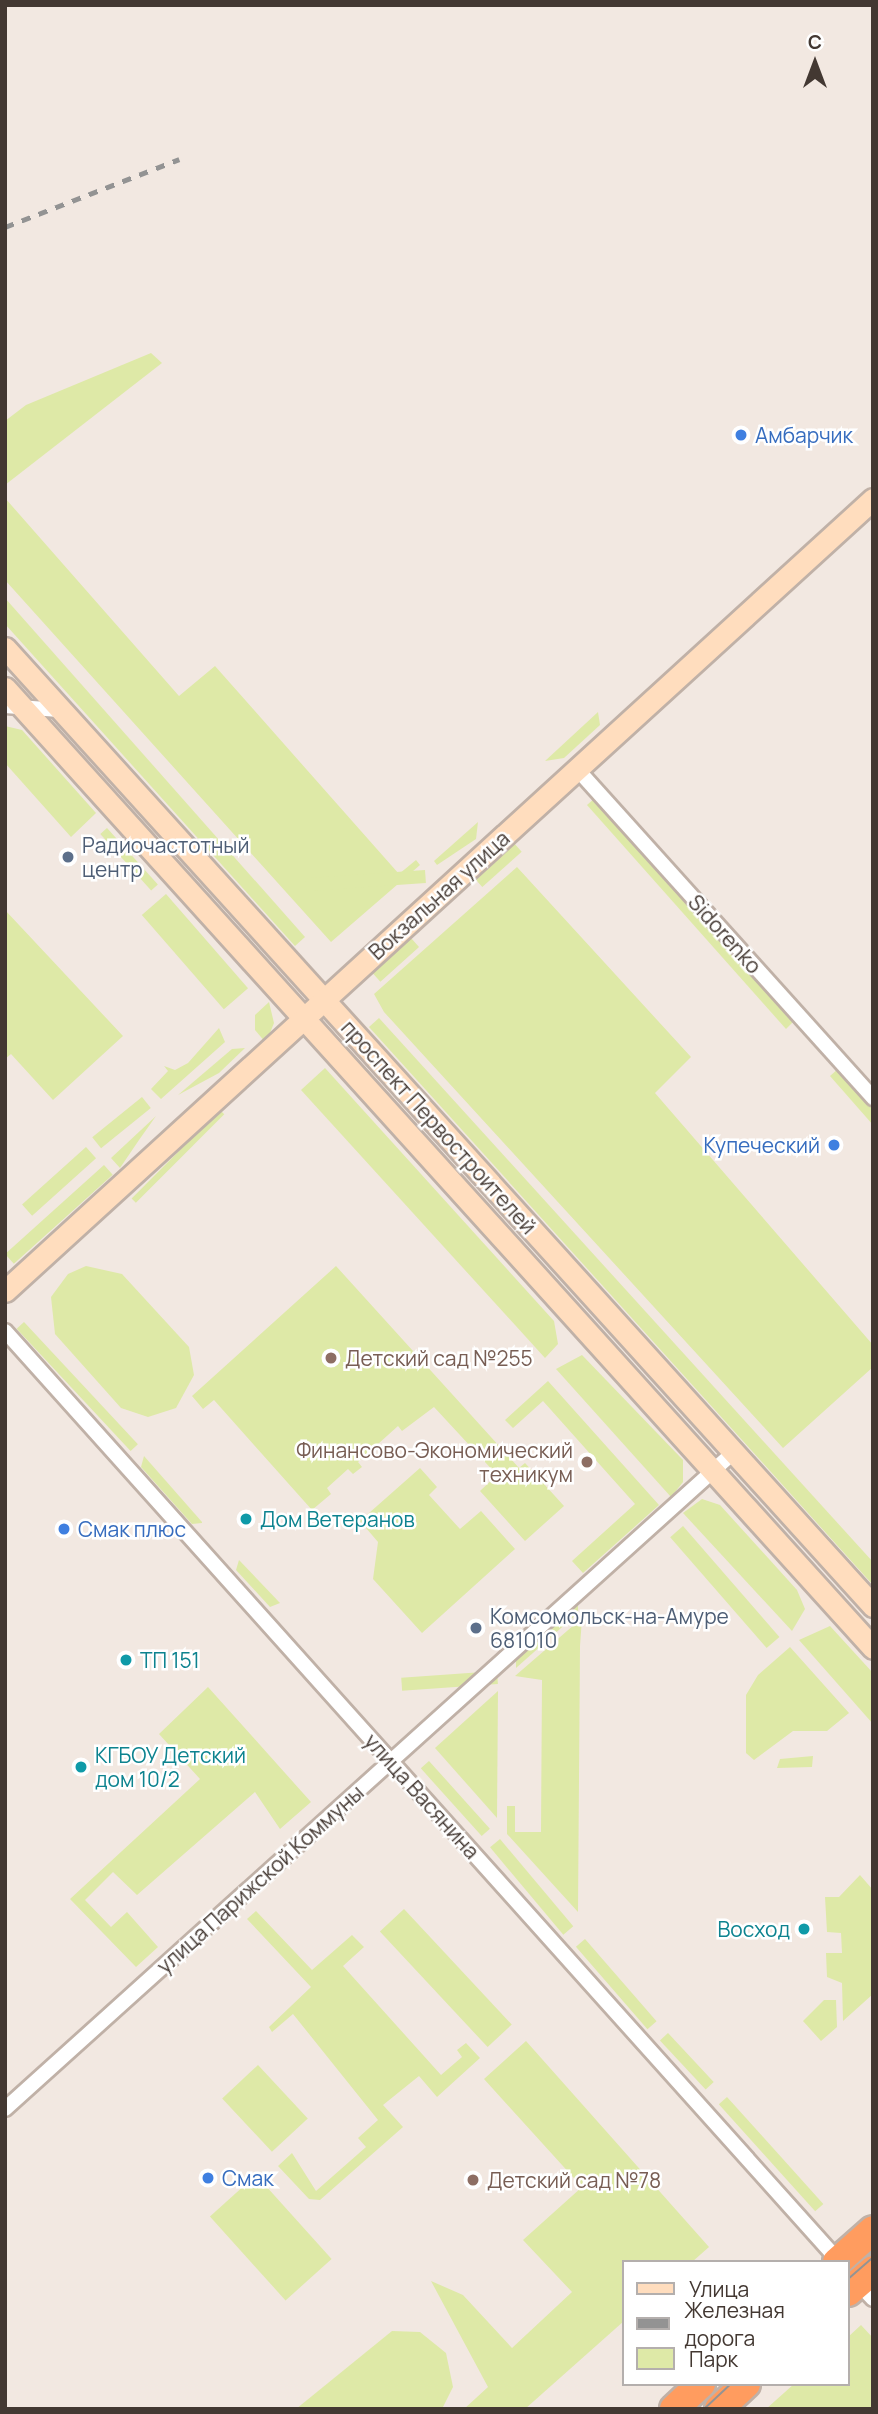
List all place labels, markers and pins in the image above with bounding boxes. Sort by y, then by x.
place label: Амбарчик [755,422,853,448]
marker: Амбарчик [733,427,749,443]
place label: Радиочастотный центр [82,832,249,882]
marker: Радиочастотный центр [60,849,76,865]
place label: Купеческий [704,1132,820,1158]
marker: Купеческий [826,1137,842,1153]
place label: Детский сад №255 [345,1345,533,1371]
marker: Детский сад №255 [323,1350,339,1366]
place label: Финансово-Экономический техникум [296,1437,573,1487]
marker: Финансово-Экономический техникум [579,1454,595,1470]
place label: Дом Ветеранов [260,1506,415,1532]
marker: Дом Ветеранов [238,1511,254,1527]
place label: Смак плюс [78,1516,186,1542]
marker: Смак плюс [56,1521,72,1537]
place label: Комсомольск-на-Амуре 681010 [490,1603,729,1653]
marker: Комсомольск-на-Амуре 681010 [468,1620,484,1636]
place label: ТП 151 [140,1647,200,1673]
marker: ТП 151 [118,1652,134,1668]
place label: КГБОУ Детский дом 10/2 [95,1742,247,1792]
marker: КГБОУ Детский дом 10/2 [73,1759,89,1775]
place label: Восход [717,1916,790,1942]
marker: Восход [796,1921,812,1937]
place label: Смак [222,2165,274,2191]
place label: Детский сад №78 [487,2167,661,2193]
marker: Смак [200,2170,216,2186]
marker: Детский сад №78 [465,2172,481,2188]

